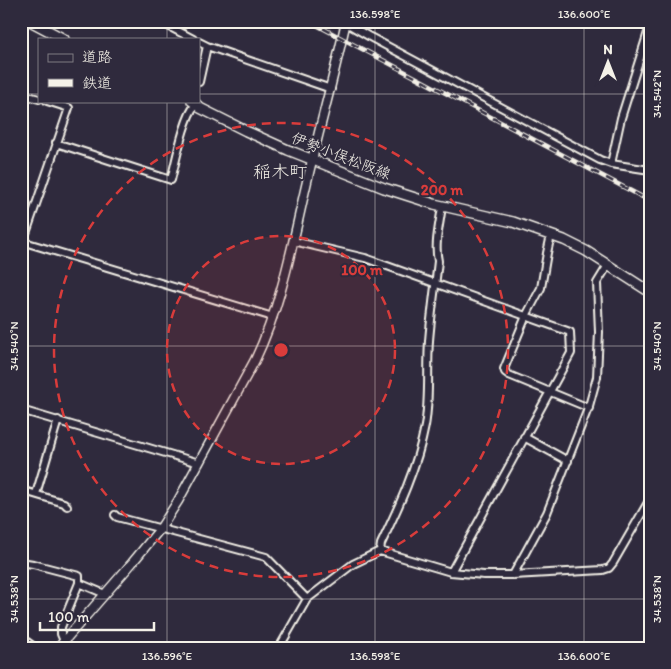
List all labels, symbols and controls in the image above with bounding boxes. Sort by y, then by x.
text: 136.598°E [350,7,401,21]
text: 136.600°E [558,7,611,21]
legend [38,38,200,102]
north arrow [584,38,634,88]
text: N [603,41,613,58]
text: 道路 [82,48,112,66]
text: 34.542°N [650,70,664,118]
text: 鉄道 [82,74,112,92]
street label: 伊勢小俣松阪線 [289,129,393,183]
district label: 稲木町 [253,161,307,183]
text: 200 m [421,181,464,199]
text: 100 m [341,261,383,279]
text: 34.540°N [7,321,21,371]
text: 34.540°N [650,321,664,371]
centre of rings [272,341,290,359]
text: 34.538°N [7,575,21,623]
text: 34.538°N [650,575,664,623]
scale bar [40,599,154,631]
text: 100 m [48,608,90,626]
text: 136.596°E [142,649,193,663]
text: 136.598°E [350,649,401,663]
text: 136.600°E [558,649,611,663]

